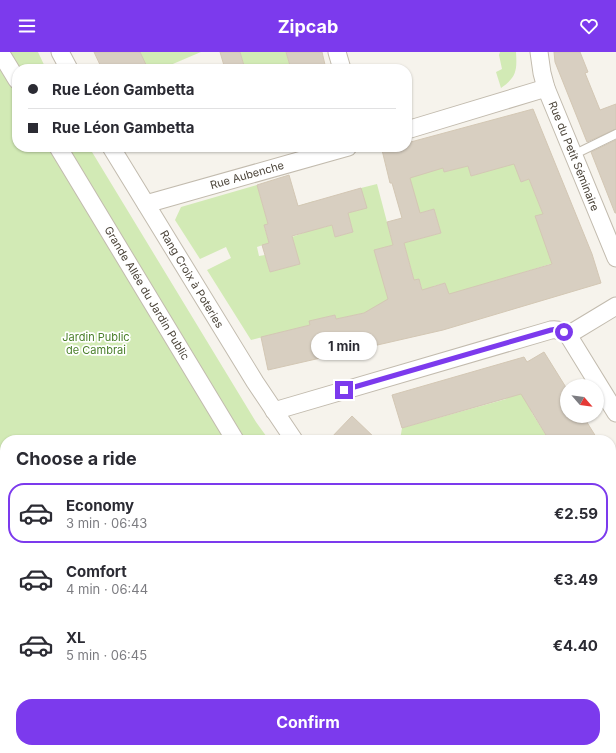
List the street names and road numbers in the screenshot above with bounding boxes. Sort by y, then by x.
street label: Rue du Petit Séminaire [546,99,602,213]
street label: Rue Aubenche [209,158,285,192]
street label: Grande Allée du Jardin Public [101,224,193,362]
street label: Rang Croix à Poteries [157,227,227,331]

